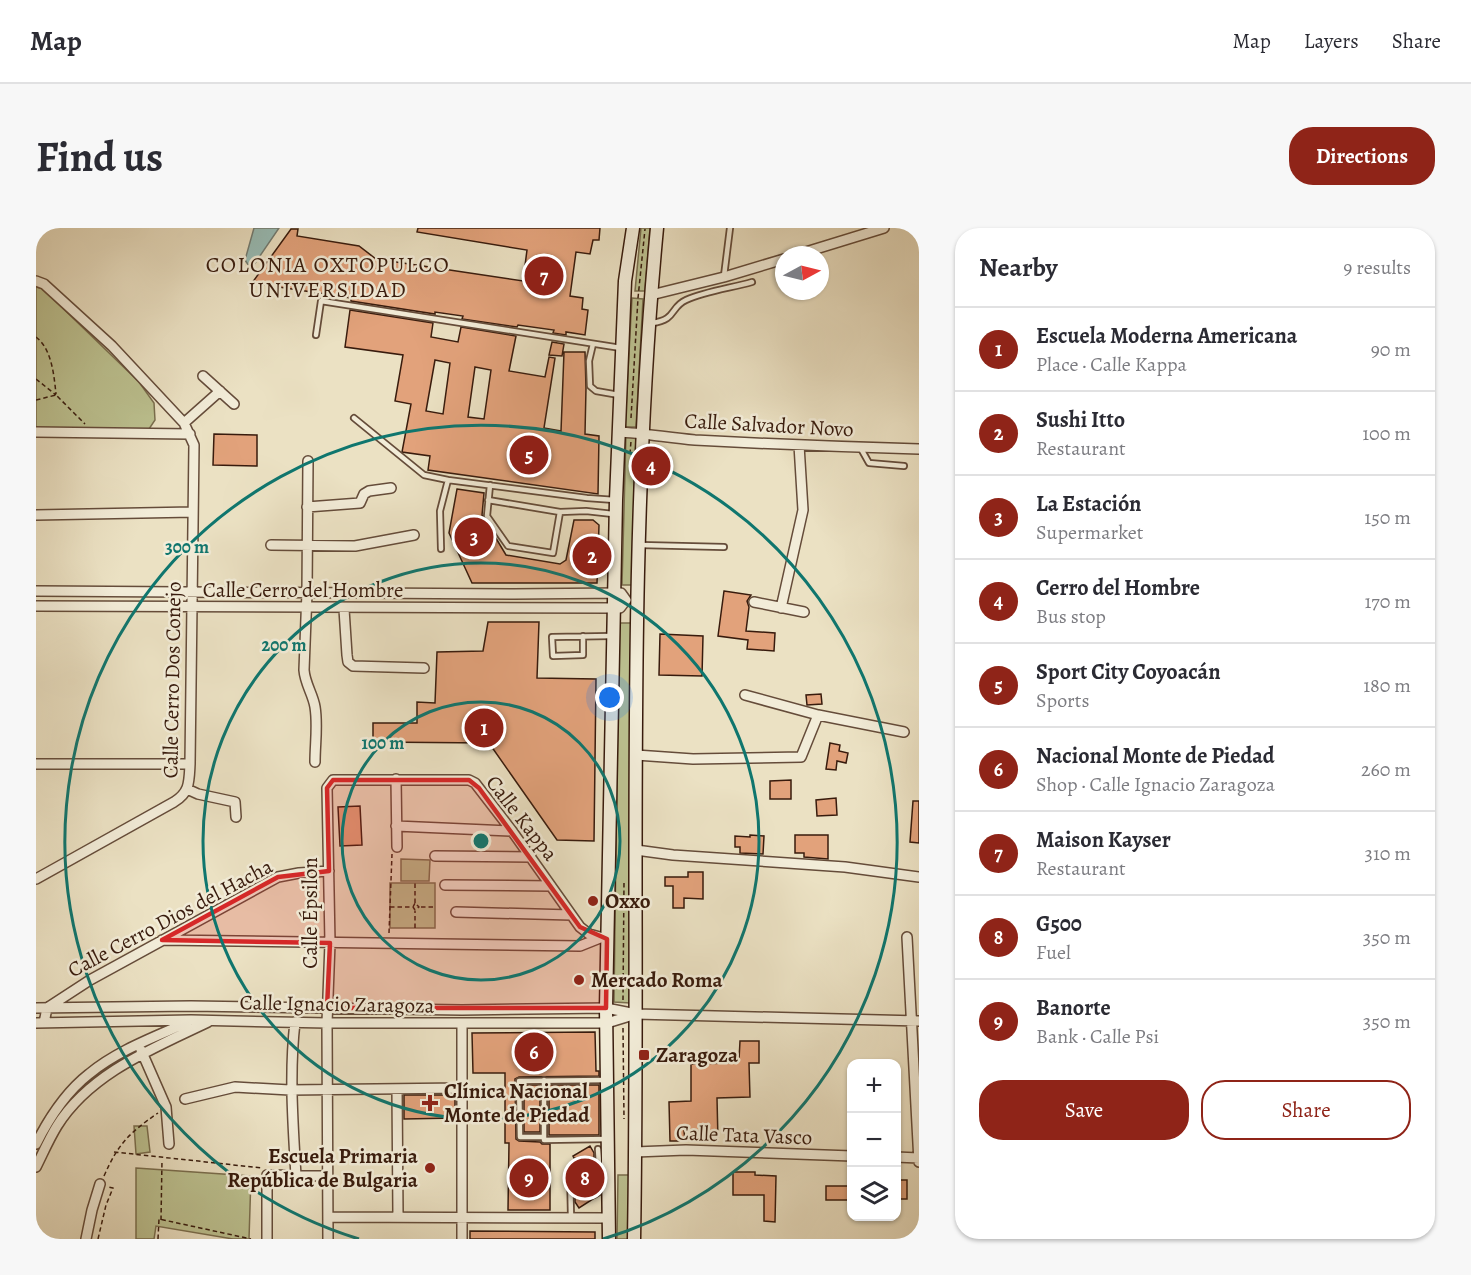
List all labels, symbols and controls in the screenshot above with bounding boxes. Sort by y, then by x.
text: Map [30,22,82,60]
text: Map [1232,27,1271,55]
text: Layers [1304,27,1359,55]
text: Share [1392,27,1441,55]
button: Directions [1289,127,1435,185]
text: Find us [36,128,163,185]
north arrow [775,246,829,300]
district label: COLONIA OXTOPULCO UNIVERSIDAD [206,250,450,305]
text: Nearby [979,250,1058,285]
pin: 7 [524,254,564,298]
text: 9 results [1343,254,1411,281]
text: Escuela Moderna Americana [1036,321,1298,351]
text: 1 [995,336,1002,363]
text: 90 m [1371,336,1411,363]
text: Place · Calle Kappa [1036,351,1187,378]
text: Sushi Itto [1036,405,1125,435]
street label: Calle Salvador Novo [684,407,854,443]
text: 2 [994,420,1003,447]
text: 100 m [1362,420,1411,447]
pin: 5 [510,432,548,478]
text: Restaurant [1036,435,1126,462]
pin: 4 [632,444,670,488]
text: La Estación [1036,489,1141,519]
text: 3 [994,504,1003,531]
text: 150 m [1364,504,1411,531]
pin: 3 [454,514,494,560]
text: Supermarket [1036,519,1143,546]
pin: 2 [572,534,612,578]
text: 300 m [165,535,209,559]
text: Cerro del Hombre [1036,573,1200,603]
street label: Calle Cerro del Hombre [203,576,403,604]
street label: Calle Cerro Dos Conejo [156,581,188,779]
text: 4 [994,588,1003,615]
text: 170 m [1365,588,1411,615]
text: Bus stop [1036,603,1106,630]
text: 200 m [261,633,307,657]
text: Sport City Coyoacán [1036,657,1221,687]
text: 5 [994,672,1003,699]
text: 180 m [1363,672,1411,699]
your location [595,683,624,712]
text: Sports [1036,687,1089,714]
pin: 1 [464,706,504,750]
text: 100 m [362,731,404,755]
text: Nacional Monte de Piedad [1036,741,1275,771]
text: 6 [994,756,1003,783]
text: 260 m [1361,756,1411,783]
street label: Calle Kappa [480,769,564,867]
text: Shop · Calle Ignacio Zaragoza [1036,771,1275,798]
text: Maison Kayser [1036,825,1171,855]
centre of rings [471,831,491,851]
text: 7 [994,840,1003,867]
text: 310 m [1365,840,1411,867]
street label: Calle Cerro Dios del Hacha [63,852,277,984]
text: Restaurant [1036,855,1126,882]
street label: Calle Épsilon [296,857,324,969]
place label: Oxxo [605,887,651,915]
marker: Oxxo [586,894,600,908]
text: G500 [1036,909,1082,939]
text: 8 [994,924,1003,951]
text: 350 m [1363,924,1411,951]
text: Fuel [1036,939,1071,966]
place label: Mercado Roma [591,966,723,994]
marker: Mercado Roma [572,973,586,987]
street label: Calle Ignacio Zaragoza [239,988,435,1020]
text: Banorte [1036,993,1111,1023]
text: 9 [994,1008,1003,1035]
text: 350 m [1363,1008,1411,1035]
text: Bank · Calle Psi [1036,1023,1159,1050]
pin: 6 [514,1030,554,1074]
place label: Zaragoza [656,1041,739,1069]
marker: Zaragoza [637,1048,651,1062]
map controls [847,1059,901,1221]
button: + [847,1059,901,1113]
place label: Clínica Nacional Monte de Piedad [444,1077,590,1129]
button: Save [979,1080,1189,1140]
button: Share [1201,1080,1411,1140]
marker: Clínica Nacional Monte de Piedad [421,1094,439,1112]
button: − [847,1113,901,1167]
street label: Calle Tata Vasco [675,1119,813,1151]
place label: Escuela Primaria República de Bulgaria [227,1142,419,1194]
pin: 9 [510,1156,548,1200]
pin: 8 [566,1156,604,1200]
marker: Escuela Primaria República de Bulgaria [423,1161,437,1175]
button: layers [847,1167,901,1221]

